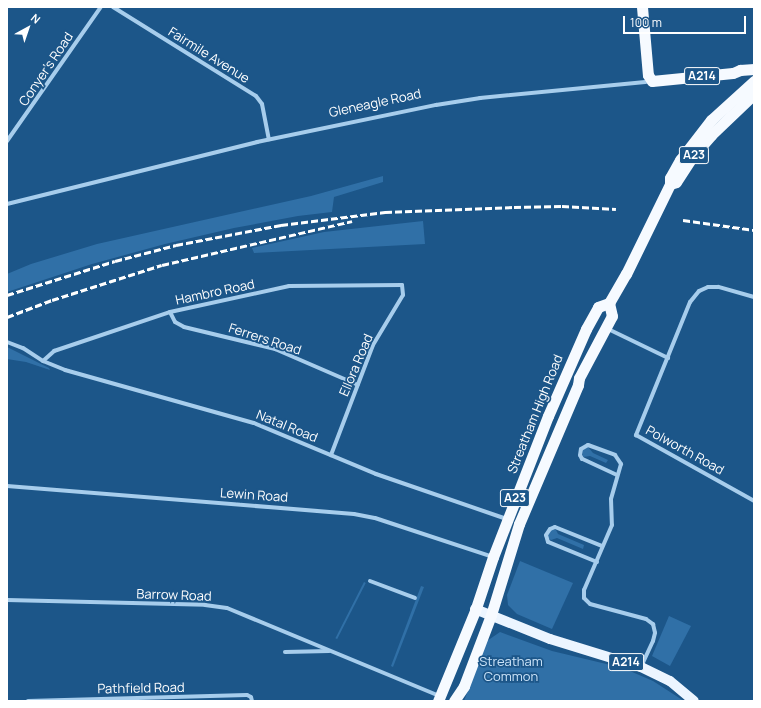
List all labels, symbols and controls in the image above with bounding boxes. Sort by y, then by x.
north arrow [8,8,48,48]
scale bar [625,8,748,34]
text: N [28,10,44,27]
text: 100 m [630,14,662,31]
street label: Fairmile Avenue [165,24,253,86]
street label: Conyer's Road [16,29,76,109]
road number: A214 [684,66,720,86]
street label: Gleneagle Road [328,86,422,120]
road number: A23 [678,145,710,165]
street label: Hambro Road [174,276,256,308]
street label: Ferrers Road [227,320,303,358]
street label: Ellora Road [336,331,376,399]
street label: Streatham High Road [504,352,566,476]
street label: Natal Road [254,407,320,445]
street label: Polworth Road [643,422,727,478]
street label: Lewin Road [219,485,289,505]
road number: A23 [499,488,531,508]
street label: Barrow Road [136,586,212,604]
road number: A214 [608,652,644,672]
park label: Streatham Common [479,654,543,685]
street label: Pathfield Road [97,679,185,697]

